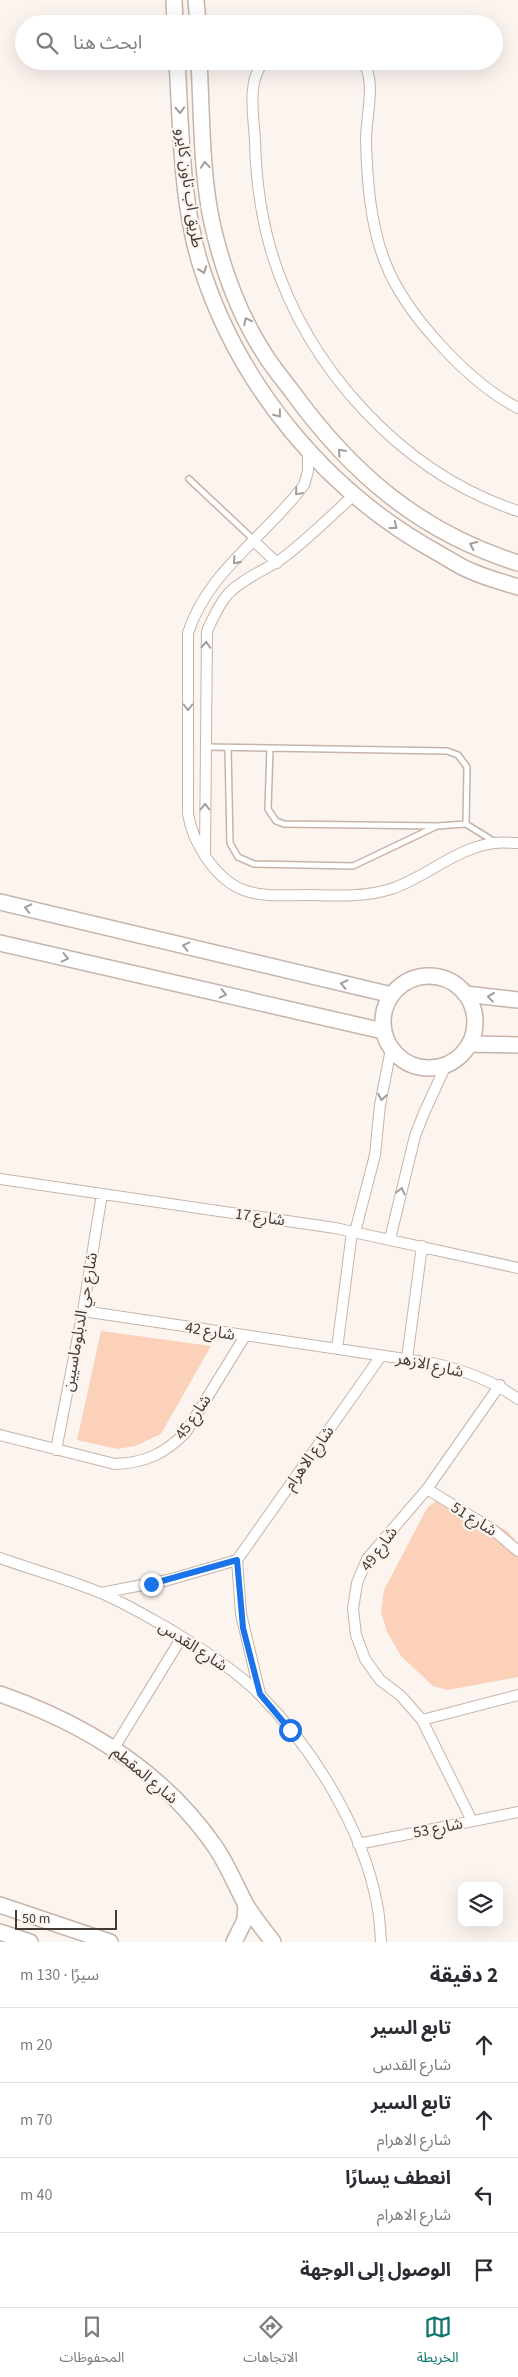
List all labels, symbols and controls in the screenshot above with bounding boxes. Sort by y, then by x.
search box [15,15,503,70]
icon: search [33,29,61,57]
text: ابحث هنا [73,30,142,57]
one-way arrow [174,106,185,114]
street label: طريق اب تاون كايرو [170,127,208,249]
one-way arrow [200,160,211,168]
one-way arrow [197,266,207,274]
one-way arrow [243,317,253,326]
one-way arrow [272,408,281,417]
one-way arrow [338,449,347,458]
one-way arrow [294,487,303,496]
one-way arrow [388,520,398,529]
one-way arrow [469,541,478,552]
one-way arrow [233,555,242,564]
one-way arrow [201,640,212,648]
one-way arrow [183,704,193,712]
one-way arrow [200,803,210,810]
one-way arrow [23,903,32,914]
one-way arrow [182,941,191,952]
one-way arrow [60,952,69,963]
one-way arrow [340,979,349,990]
one-way arrow [218,988,227,999]
one-way arrow [487,992,495,1003]
one-way arrow [377,1092,388,1101]
one-way arrow [395,1187,406,1196]
street label: شارع 17 [233,1203,286,1232]
street label: شارع حي الدبلوماسيين [57,1251,104,1394]
street label: شارع 42 [183,1316,237,1347]
street label: شارع الازهر [393,1347,466,1384]
street label: شارع 45 [170,1390,217,1444]
street label: شارع الاهرام [279,1421,340,1495]
street label: شارع 51 [446,1496,501,1543]
street label: شارع 49 [355,1522,403,1576]
route end [140,1573,163,1596]
street label: شارع القدس [154,1615,232,1677]
route start [279,1719,302,1742]
street label: شارع المقطم [107,1741,183,1810]
street label: شارع 53 [411,1812,465,1845]
map controls [458,1882,503,1927]
button: layers [458,1882,503,1927]
scale bar [15,1907,118,1930]
text: 50 m [22,1909,50,1929]
text: 2 دقيقة [430,1960,498,1990]
text: سيرًا · 130 m [20,1964,99,1986]
text: تابع السير [371,2015,451,2042]
icon: ahead [470,2031,498,2059]
text: 20 m [20,2034,52,2056]
text: شارع القدس [373,2054,451,2076]
text: تابع السير [371,2090,451,2117]
icon: ahead [470,2106,498,2134]
text: 70 m [20,2109,52,2131]
text: شارع الاهرام [377,2129,451,2151]
text: انعطف يسارًا [345,2165,451,2192]
icon: left [470,2181,498,2209]
text: 40 m [20,2184,52,2206]
text: شارع الاهرام [377,2204,451,2226]
icon: arrive [470,2256,498,2284]
text: الوصول إلى الوجهة [300,2257,451,2284]
tab: المحفوظات [59,2313,124,2372]
tab: الاتجاهات [243,2313,298,2372]
tab: الخريطة [417,2313,459,2372]

